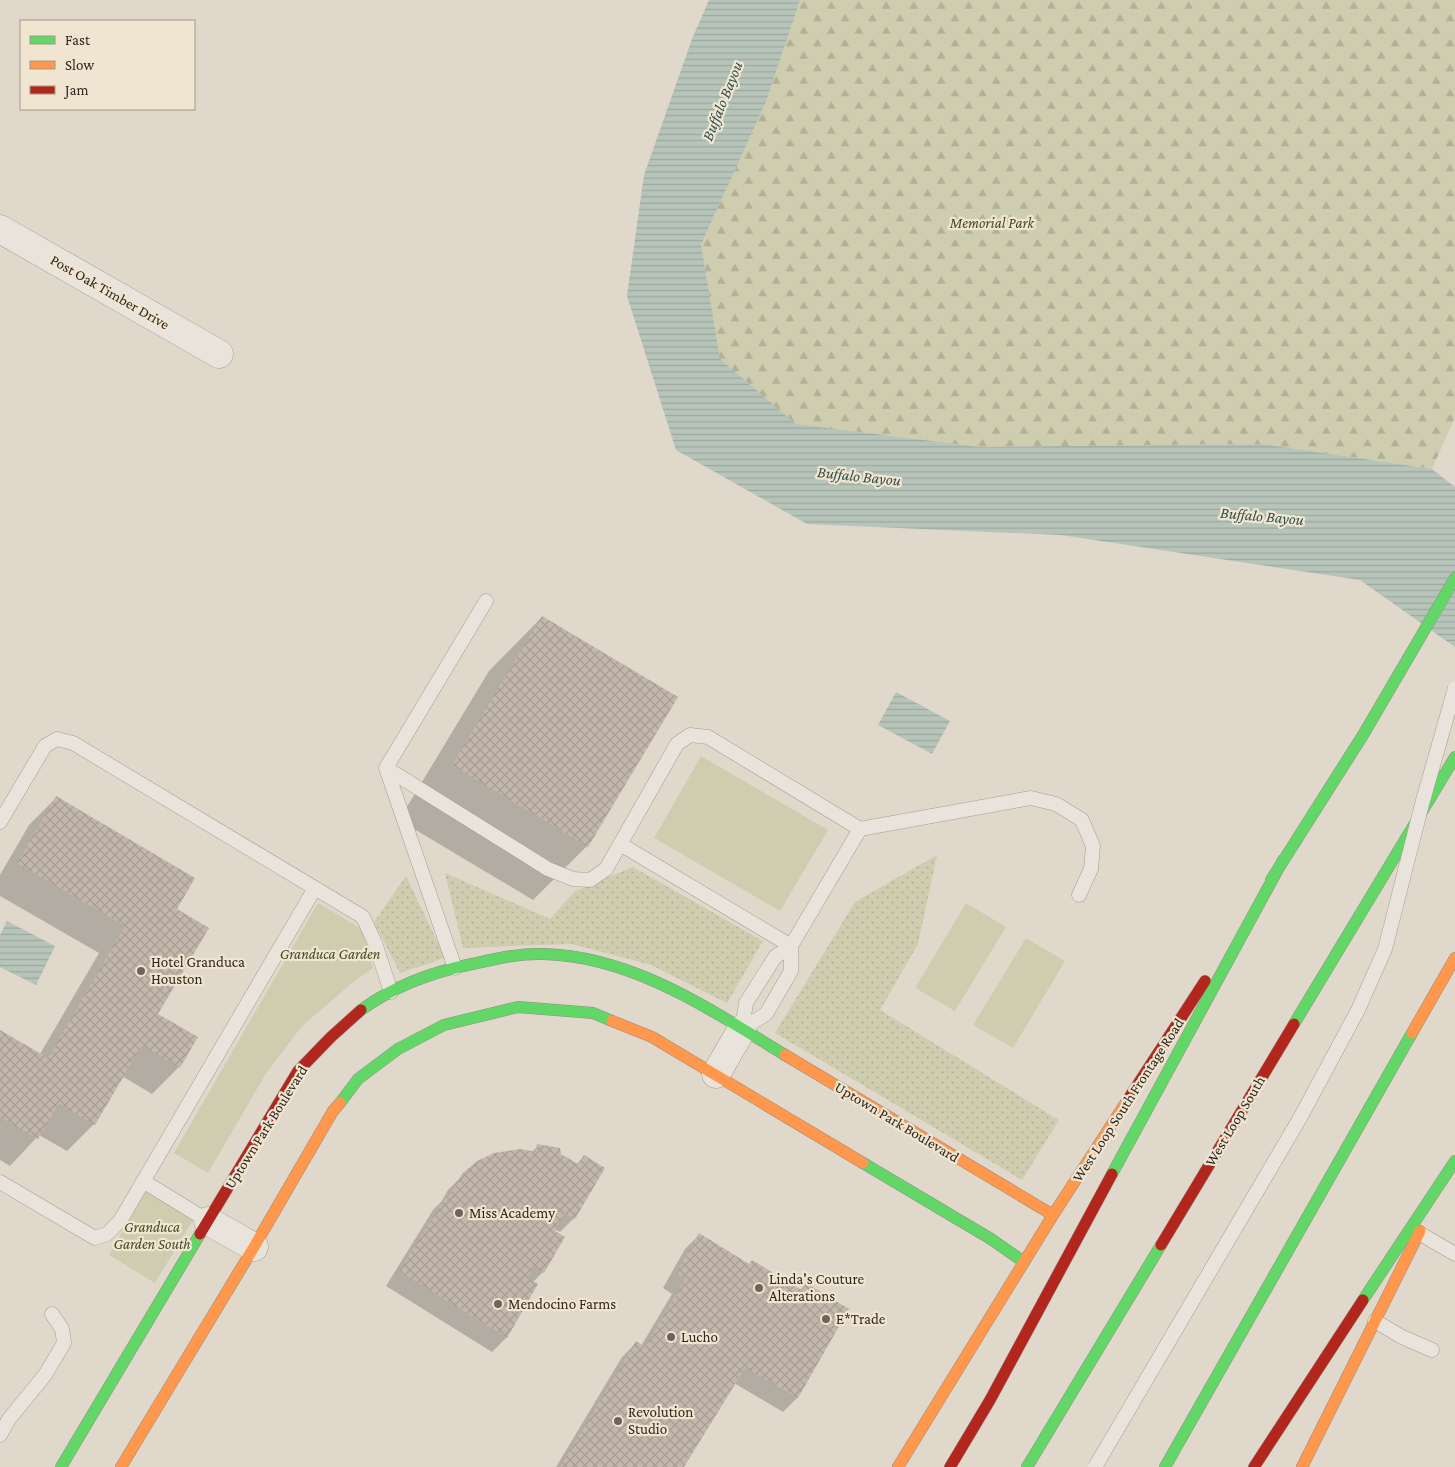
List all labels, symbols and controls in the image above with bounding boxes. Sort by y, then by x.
legend [20,20,195,110]
text: Fast [65,32,91,48]
text: Slow [65,57,95,73]
water label: Buffalo Bayou [698,59,747,143]
text: Jam [63,82,88,99]
park label: Memorial Park [949,215,1036,231]
street label: Post Oak Timber Drive [48,251,173,333]
water label: Buffalo Bayou [816,463,902,490]
water label: Buffalo Bayou [1219,504,1305,529]
park label: Granduca Garden [280,946,381,962]
place label: Hotel Granduca Houston [151,954,245,987]
marker: Hotel Granduca Houston [135,965,147,977]
street label: West Loop South Frontage Road [1069,1015,1188,1185]
street label: Uptown Park Boulevard [222,1062,311,1192]
street label: West Loop South [1202,1073,1269,1169]
street label: Uptown Park Boulevard [831,1079,962,1166]
place label: Miss Academy [469,1205,555,1222]
marker: Miss Academy [453,1207,465,1219]
park label: Granduca Garden South [113,1219,191,1252]
place label: Linda's Couture Alterations [769,1271,865,1304]
marker: Linda's Couture Alterations [753,1282,765,1294]
place label: Mendocino Farms [508,1296,616,1312]
marker: Mendocino Farms [492,1298,504,1310]
place label: E*Trade [836,1311,886,1327]
marker: E*Trade [820,1313,832,1325]
place label: Lucho [681,1329,718,1345]
marker: Lucho [665,1331,677,1343]
place label: Revolution Studio [628,1404,693,1437]
marker: Revolution Studio [612,1415,624,1427]

